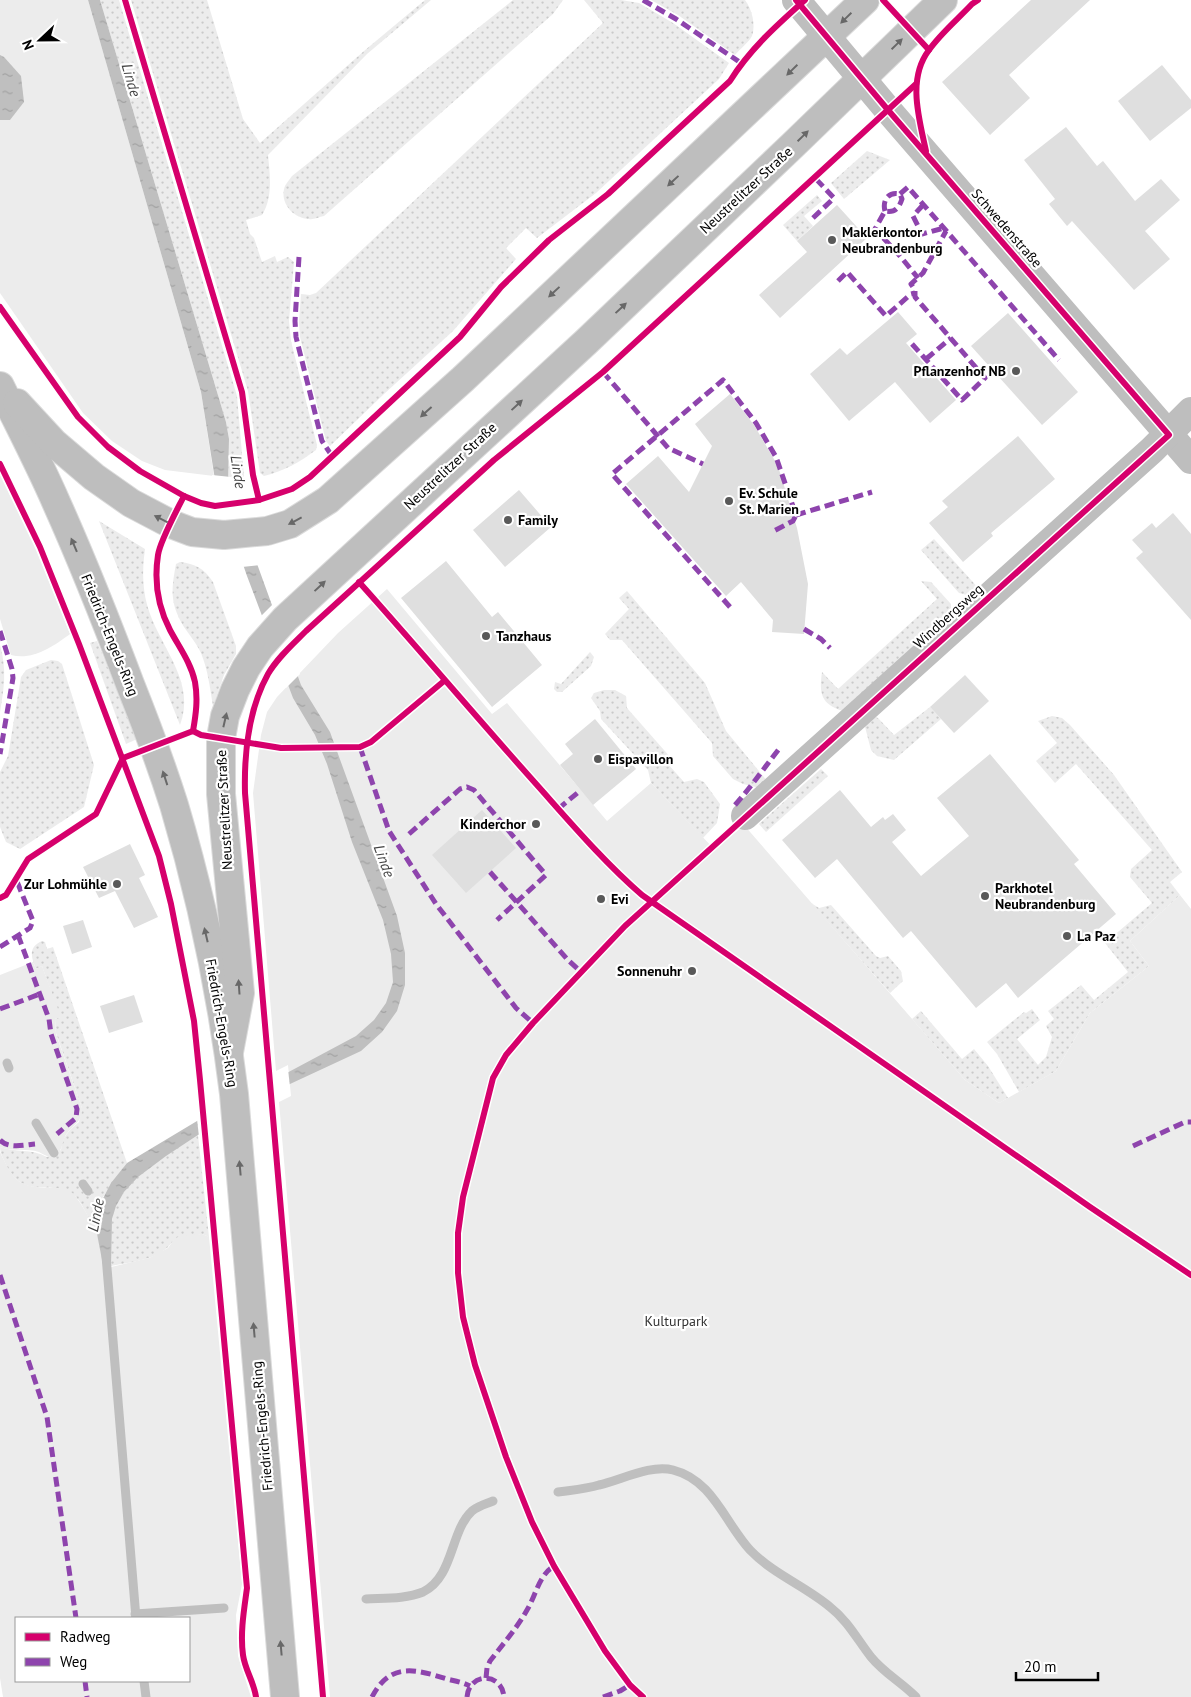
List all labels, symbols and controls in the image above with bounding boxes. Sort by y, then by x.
one-way arrow [841,12,853,24]
north arrow [15,15,65,65]
text: N [18,37,38,53]
one-way arrow [891,38,903,50]
water label: Linde [118,61,145,99]
one-way arrow [786,64,798,76]
one-way arrow [797,130,809,142]
street label: Neustrelitzer Straße [696,142,796,238]
one-way arrow [668,175,680,187]
street label: Schwedenstraße [968,185,1046,271]
place label: Maklerkontor Neubrandenburg [842,223,943,257]
marker: Maklerkontor Neubrandenburg [826,234,838,246]
one-way arrow [549,286,561,298]
one-way arrow [615,302,627,314]
place label: Pflanzenhof NB [914,362,1006,380]
marker: Pflanzenhof NB [1010,365,1022,377]
one-way arrow [511,399,523,411]
one-way arrow [420,406,433,417]
street label: Neustrelitzer Straße [400,418,500,514]
water label: Linde [226,454,251,490]
place label: Ev. Schule St. Marien [739,484,799,518]
marker: Ev. Schule St. Marien [723,495,735,507]
place label: Family [518,511,558,529]
marker: Family [502,514,514,526]
one-way arrow [154,515,168,523]
one-way arrow [288,516,302,525]
one-way arrow [70,538,78,552]
street label: Friedrich-Engels-Ring [77,571,143,699]
one-way arrow [314,580,326,592]
street label: Windbergsweg [909,580,987,652]
place label: Tanzhaus [496,627,552,645]
marker: Tanzhaus [480,630,492,642]
one-way arrow [221,713,229,728]
street label: Neustrelitzer Straße [212,750,236,870]
place label: Eispavillon [608,750,673,768]
marker: Eispavillon [592,753,604,765]
one-way arrow [161,771,168,786]
place label: Kinderchor [460,815,526,833]
marker: Kinderchor [530,818,542,830]
water label: Linde [370,842,399,880]
place label: Zur Lohmühle [24,875,107,893]
marker: Zur Lohmühle [111,878,123,890]
place label: Parkhotel Neubrandenburg [995,879,1096,913]
place label: Evi [611,890,629,908]
marker: Parkhotel Neubrandenburg [979,890,991,902]
marker: Evi [595,893,607,905]
place label: La Paz [1077,927,1116,945]
one-way arrow [202,928,210,943]
marker: La Paz [1061,930,1073,942]
street label: Friedrich-Engels-Ring [202,957,242,1089]
place label: Sonnenuhr [617,962,682,980]
marker: Sonnenuhr [686,965,698,977]
one-way arrow [234,978,242,994]
one-way arrow [236,1159,244,1175]
water label: Linde [83,1197,108,1233]
park label: Kulturpark [645,1312,708,1330]
one-way arrow [250,1321,258,1337]
street label: Friedrich-Engels-Ring [247,1360,277,1492]
legend [15,1617,190,1682]
text: Radweg [60,1627,111,1646]
one-way arrow [277,1640,285,1656]
scale bar [1016,1650,1098,1682]
text: Weg [60,1652,87,1671]
text: 20 m [1024,1657,1057,1676]

